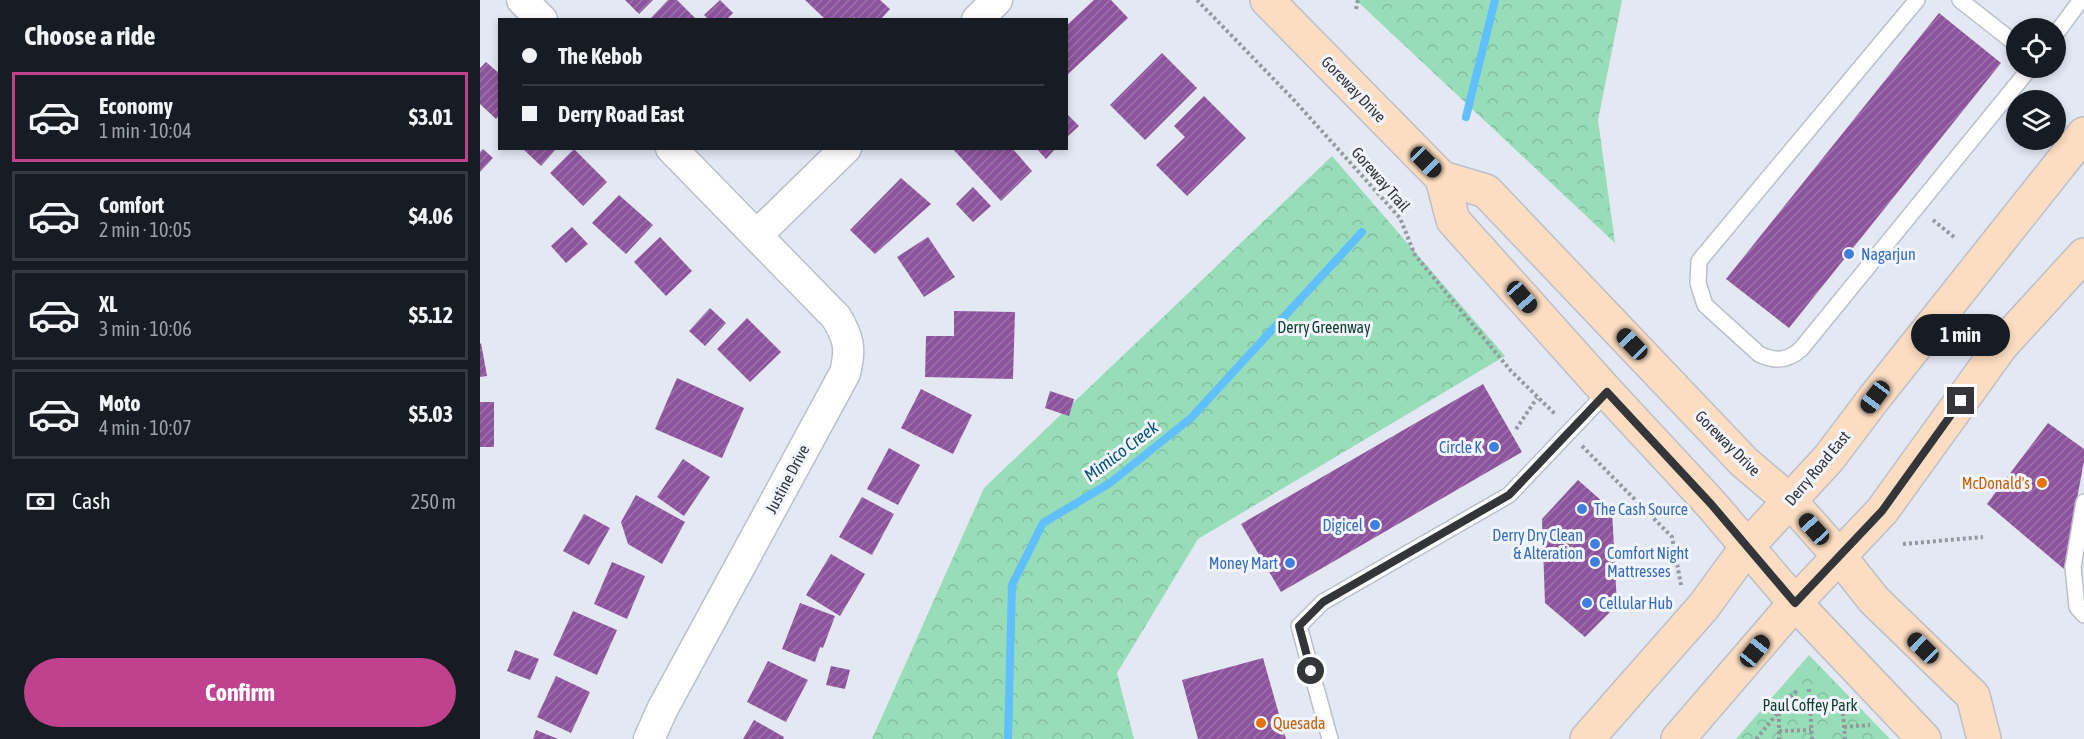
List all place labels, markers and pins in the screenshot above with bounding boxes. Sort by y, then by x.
place label: Nagarjun [1861,245,1916,264]
marker: Nagarjun [1842,247,1856,261]
place label: Circle K [1439,438,1482,456]
marker: Circle K [1487,440,1501,454]
place label: McDonald's [1962,474,2030,492]
marker: McDonald's [2035,476,2049,490]
place label: The Cash Source [1594,500,1688,518]
marker: The Cash Source [1575,502,1589,516]
place label: Digicel [1322,516,1364,535]
marker: Digicel [1368,518,1382,532]
place label: Derry Dry Clean & Alteration [1492,526,1583,562]
marker: Derry Dry Clean & Alteration [1588,537,1602,551]
place label: Comfort Night Mattresses [1607,544,1689,580]
place label: Money Mart [1209,554,1278,573]
marker: Comfort Night Mattresses [1588,555,1602,569]
marker: Money Mart [1283,556,1297,570]
place label: Cellular Hub [1599,594,1673,612]
marker: Cellular Hub [1580,596,1594,610]
place label: Quesada [1273,714,1325,732]
marker: Quesada [1254,716,1268,730]

